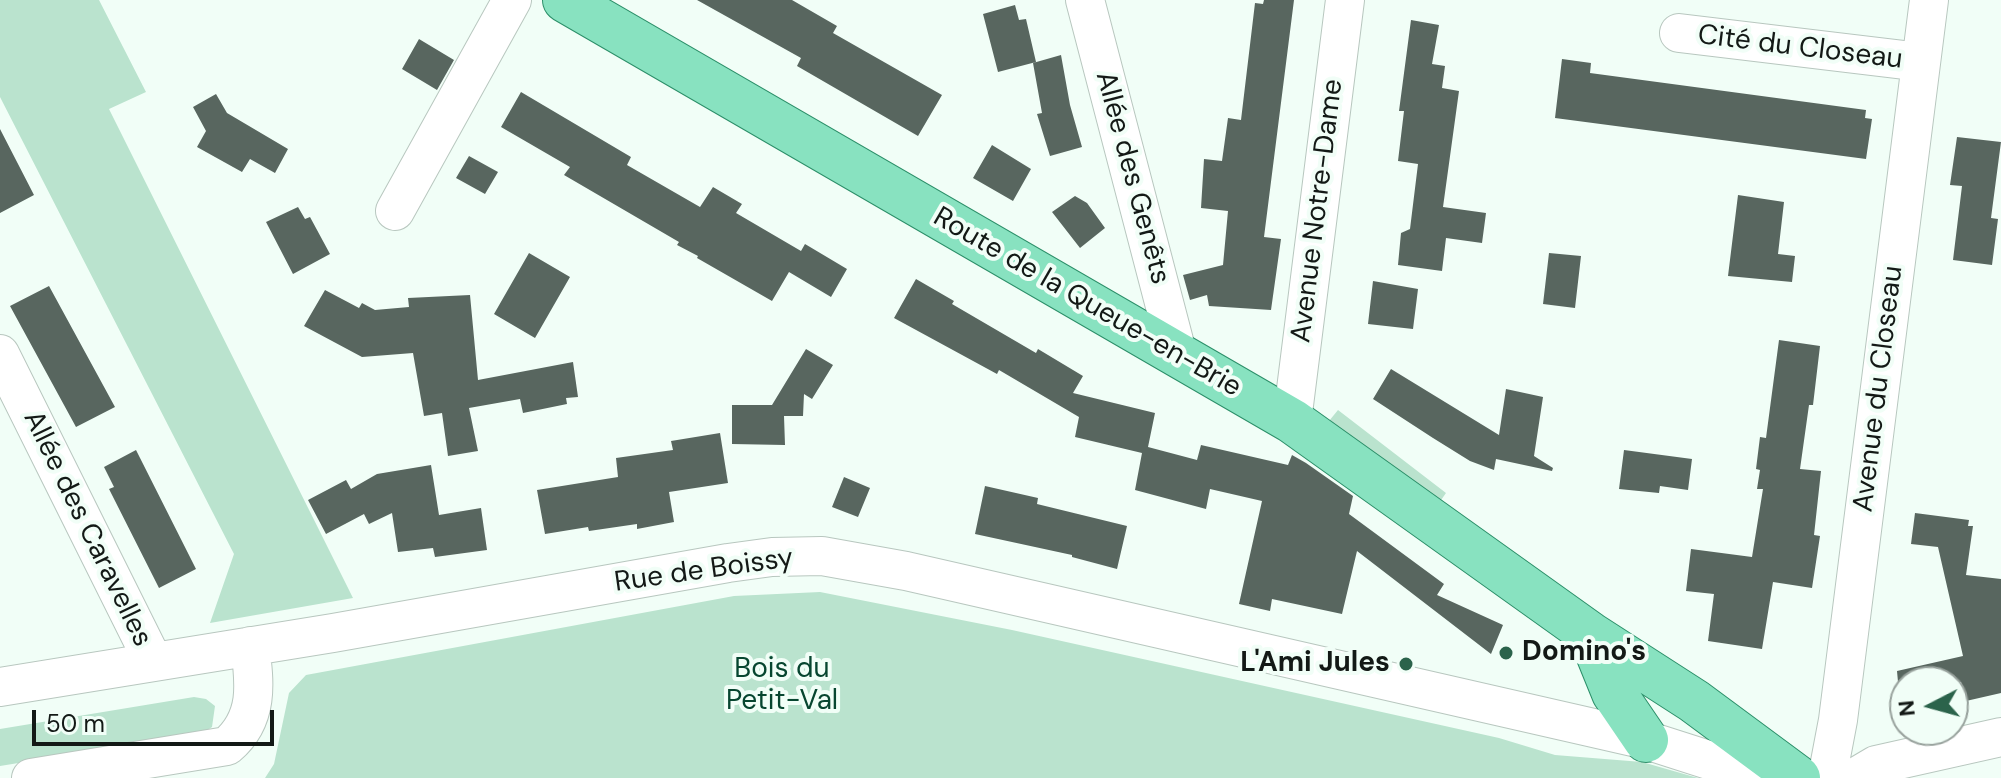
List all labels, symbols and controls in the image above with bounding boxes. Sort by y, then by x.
street label: Cité du Closeau [1696,19,1904,77]
street label: Allée des Genêts [1087,68,1177,288]
street label: Avenue Notre-Dame [1285,77,1351,345]
street label: Route de la Queue-en-Brie [927,201,1247,405]
street label: Avenue du Closeau [1847,264,1911,514]
street label: Allée des Caravelles [15,406,159,652]
street label: Rue de Boissy [612,542,796,600]
place label: Domino's [1522,636,1646,670]
marker: Domino's [1497,644,1515,662]
place label: L'Ami Jules [1240,647,1390,681]
park label: Bois du Petit-Val [726,653,838,719]
marker: L'Ami Jules [1397,655,1415,673]
north arrow [1889,666,1969,746]
scale bar [36,694,278,744]
text: N [1891,699,1922,718]
text: 50 m [46,708,105,739]

